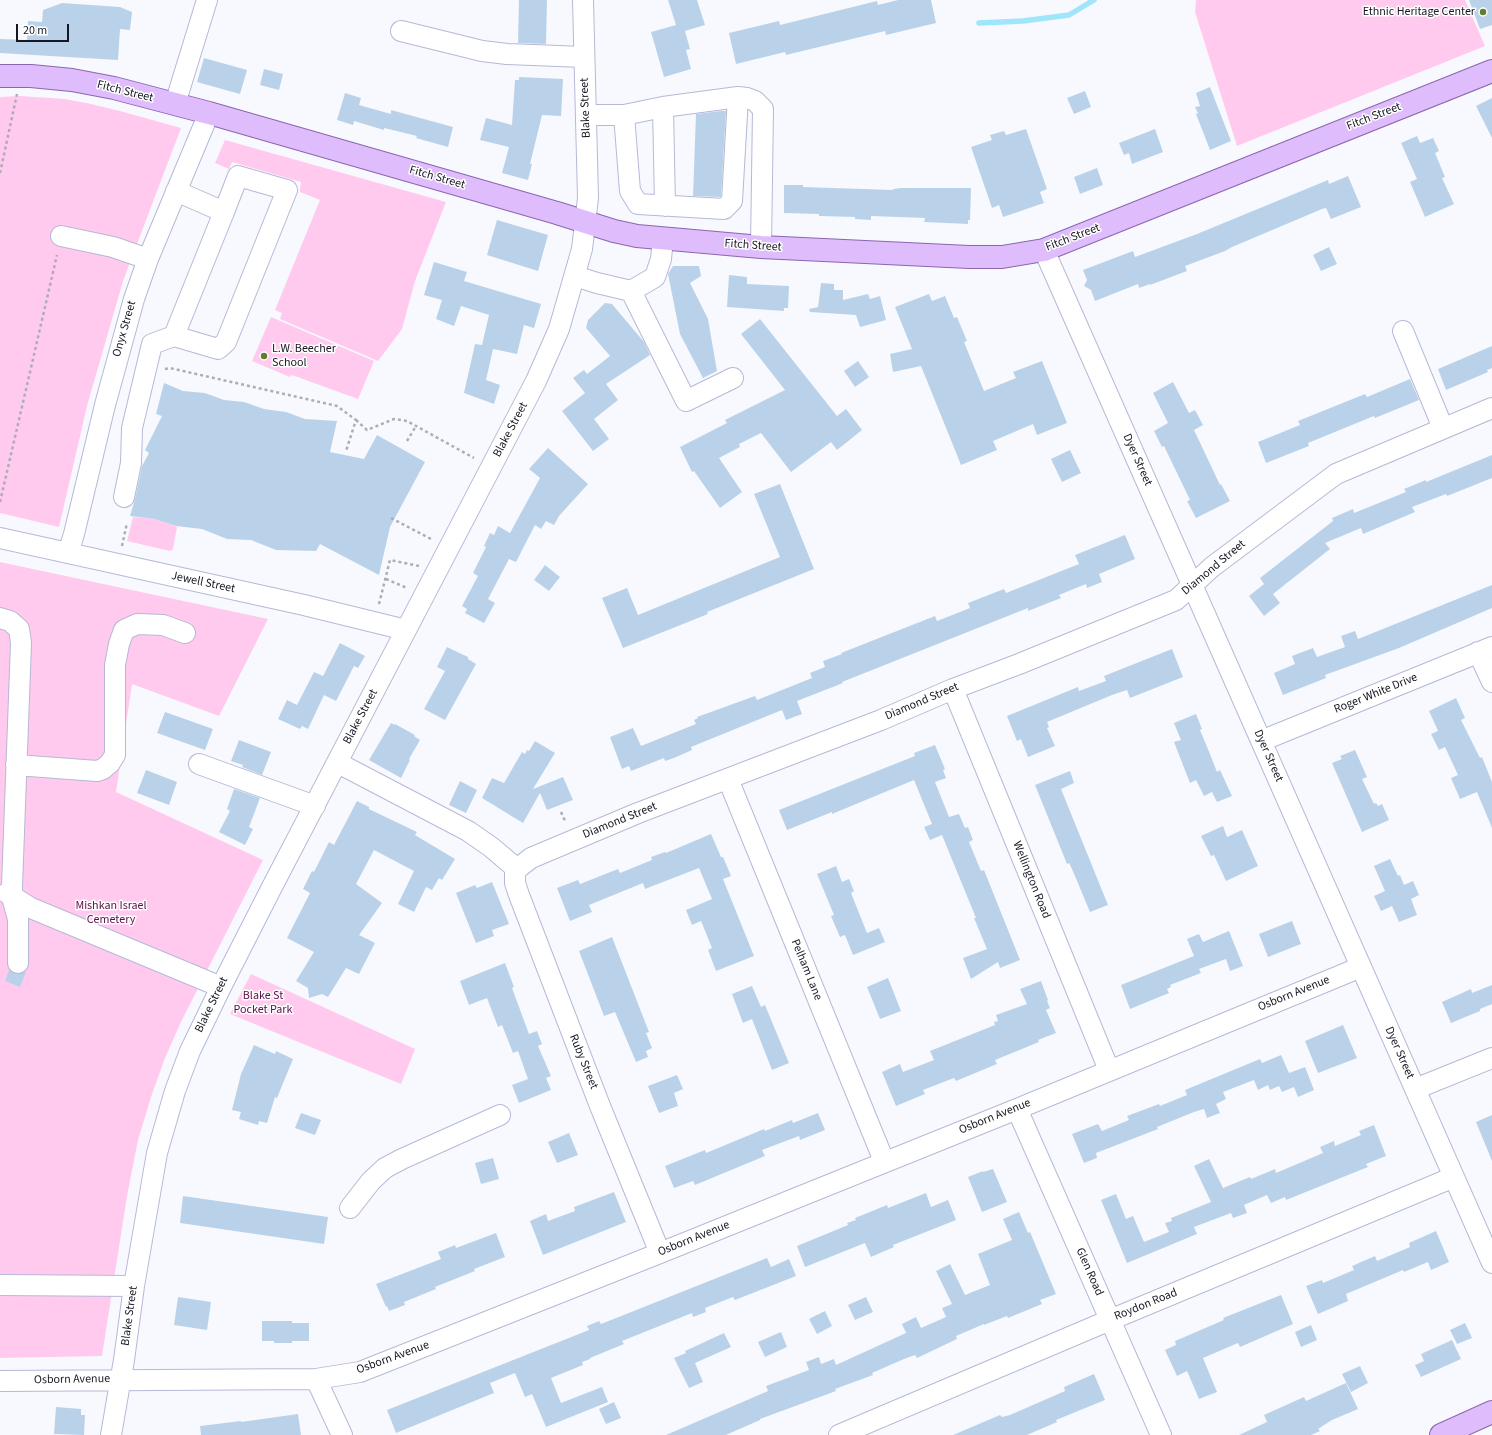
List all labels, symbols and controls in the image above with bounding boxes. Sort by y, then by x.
place label: Ethnic Heritage Center [1363,5,1475,19]
marker: Ethnic Heritage Center [1478,7,1488,17]
scale bar [18,16,71,42]
text: 20 m [23,22,47,39]
street label: Fitch Street [95,78,155,106]
street label: Blake Street [578,78,594,138]
street label: Fitch Street [1345,100,1403,134]
street label: Fitch Street [408,163,466,193]
street label: Fitch Street [1044,221,1102,255]
street label: Fitch Street [724,237,782,255]
street label: Onyx Street [110,299,140,359]
place label: L.W. Beecher School [272,342,336,370]
marker: L.W. Beecher School [259,351,269,361]
street label: Blake Street [490,400,532,460]
street label: Dyer Street [1119,432,1155,488]
street label: Diamond Street [1179,537,1249,599]
street label: Jewell Street [170,569,236,597]
street label: Roger White Drive [1332,671,1420,717]
street label: Diamond Street [883,680,961,724]
street label: Blake Street [340,687,382,747]
street label: Dyer Street [1250,728,1286,784]
street label: Diamond Street [581,800,659,842]
street label: Wellington Road [1009,839,1053,921]
park label: Mishkan Israel Cemetery [75,899,147,927]
street label: Pelham Lane [787,937,825,1003]
street label: Osborn Avenue [1256,973,1332,1015]
street label: Blake Street [192,975,232,1035]
park label: Blake St Pocket Park [234,989,292,1017]
street label: Dyer Street [1381,1025,1417,1081]
street label: Ruby Street [565,1032,601,1092]
street label: Osborn Avenue [957,1096,1033,1138]
street label: Osborn Avenue [656,1218,732,1260]
street label: Glen Road [1072,1246,1106,1298]
street label: Blake Street [119,1285,141,1347]
street label: Roydon Road [1112,1286,1180,1324]
street label: Osborn Avenue [355,1338,431,1378]
street label: Osborn Avenue [34,1372,110,1388]

